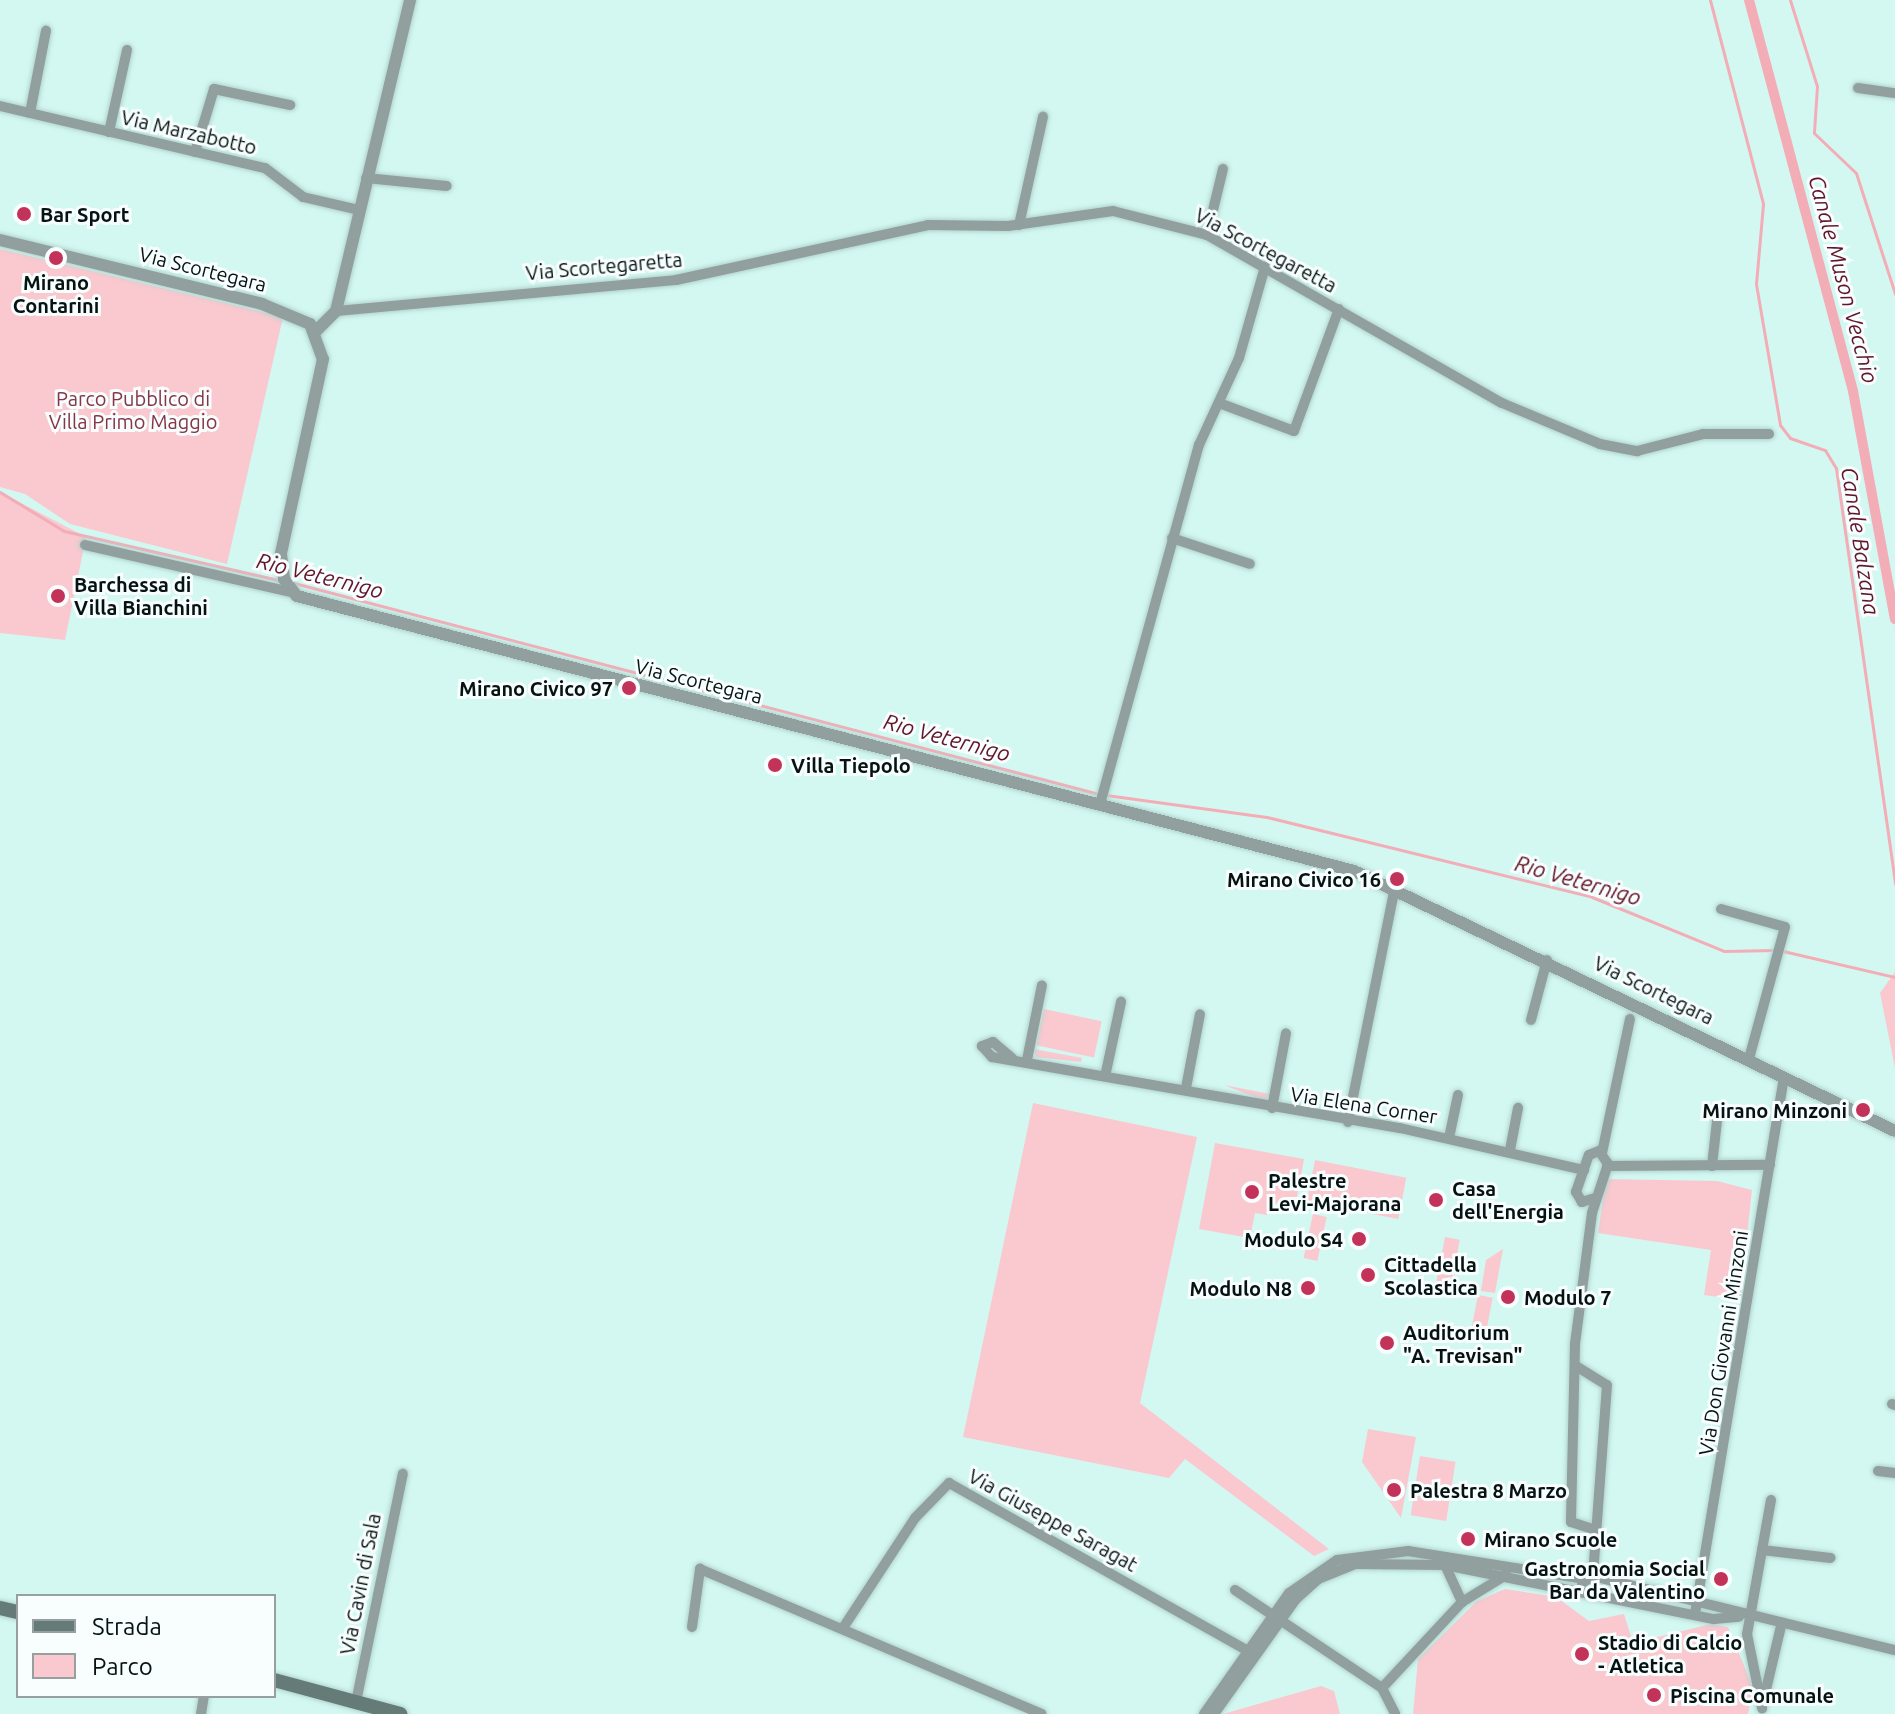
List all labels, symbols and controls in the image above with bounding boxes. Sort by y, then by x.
street label: Via Marzabotto [119,105,259,159]
water label: Canale Muson Vecchio [1804,172,1884,386]
place label: Bar Sport [40,202,129,226]
street label: Via Scortegaretta [1191,202,1341,298]
marker: Bar Sport [15,205,33,223]
street label: Via Scortegara [137,242,269,296]
street label: Via Scortegaretta [525,247,683,285]
marker: Mirano Contarini [47,249,65,267]
place label: Mirano Contarini [13,270,99,317]
park label: Parco Pubblico di Villa Primo Maggio [49,387,217,434]
water label: Canale Balzana [1836,465,1886,617]
water label: Rio Veternigo [254,547,386,603]
place label: Barchessa di Villa Bianchini [74,572,208,619]
marker: Barchessa di Villa Bianchini [49,587,67,605]
street label: Via Scortegara [633,654,765,708]
place label: Mirano Civico 97 [459,676,613,700]
marker: Mirano Civico 97 [620,679,638,697]
water label: Rio Veternigo [881,707,1013,767]
place label: Villa Tiepolo [791,753,911,777]
marker: Villa Tiepolo [766,756,784,774]
water label: Rio Veternigo [1512,849,1644,911]
place label: Mirano Civico 16 [1227,867,1381,891]
marker: Mirano Civico 16 [1388,870,1406,888]
street label: Via Scortegara [1590,951,1718,1029]
street label: Via Elena Corner [1289,1082,1439,1128]
place label: Mirano Minzoni [1702,1098,1847,1122]
marker: Mirano Minzoni [1854,1101,1872,1119]
place label: Palestre Levi-Majorana [1268,1168,1401,1215]
place label: Casa dell'Energia [1452,1176,1564,1223]
marker: Palestre Levi-Majorana [1243,1183,1261,1201]
marker: Casa dell'Energia [1427,1191,1445,1209]
place label: Modulo S4 [1244,1227,1343,1251]
street label: Via Don Giovanni Minzoni [1693,1229,1753,1457]
marker: Modulo S4 [1350,1230,1368,1248]
place label: Cittadella Scolastica [1384,1252,1478,1299]
marker: Cittadella Scolastica [1359,1266,1377,1284]
place label: Modulo N8 [1189,1276,1292,1300]
marker: Modulo N8 [1299,1279,1317,1297]
place label: Modulo 7 [1524,1285,1612,1309]
marker: Modulo 7 [1499,1288,1517,1306]
place label: Auditorium "A. Trevisan" [1403,1320,1522,1367]
marker: Auditorium "A. Trevisan" [1378,1334,1396,1352]
street label: Via Giuseppe Saragat [964,1464,1142,1576]
place label: Palestra 8 Marzo [1410,1478,1567,1502]
marker: Palestra 8 Marzo [1385,1481,1403,1499]
street label: Via Cavin di Sala [335,1511,385,1657]
place label: Mirano Scuole [1484,1527,1617,1551]
marker: Mirano Scuole [1459,1530,1477,1548]
place label: Gastronomia Social Bar da Valentino [1524,1556,1705,1603]
marker: Gastronomia Social Bar da Valentino [1712,1570,1730,1588]
legend [16,1594,276,1698]
text: Strada [92,1613,162,1640]
place label: Stadio di Calcio - Atletica [1598,1630,1742,1677]
marker: Stadio di Calcio - Atletica [1573,1645,1591,1663]
text: Parco [92,1653,153,1680]
place label: Piscina Comunale [1670,1683,1834,1707]
marker: Piscina Comunale [1645,1686,1663,1704]

